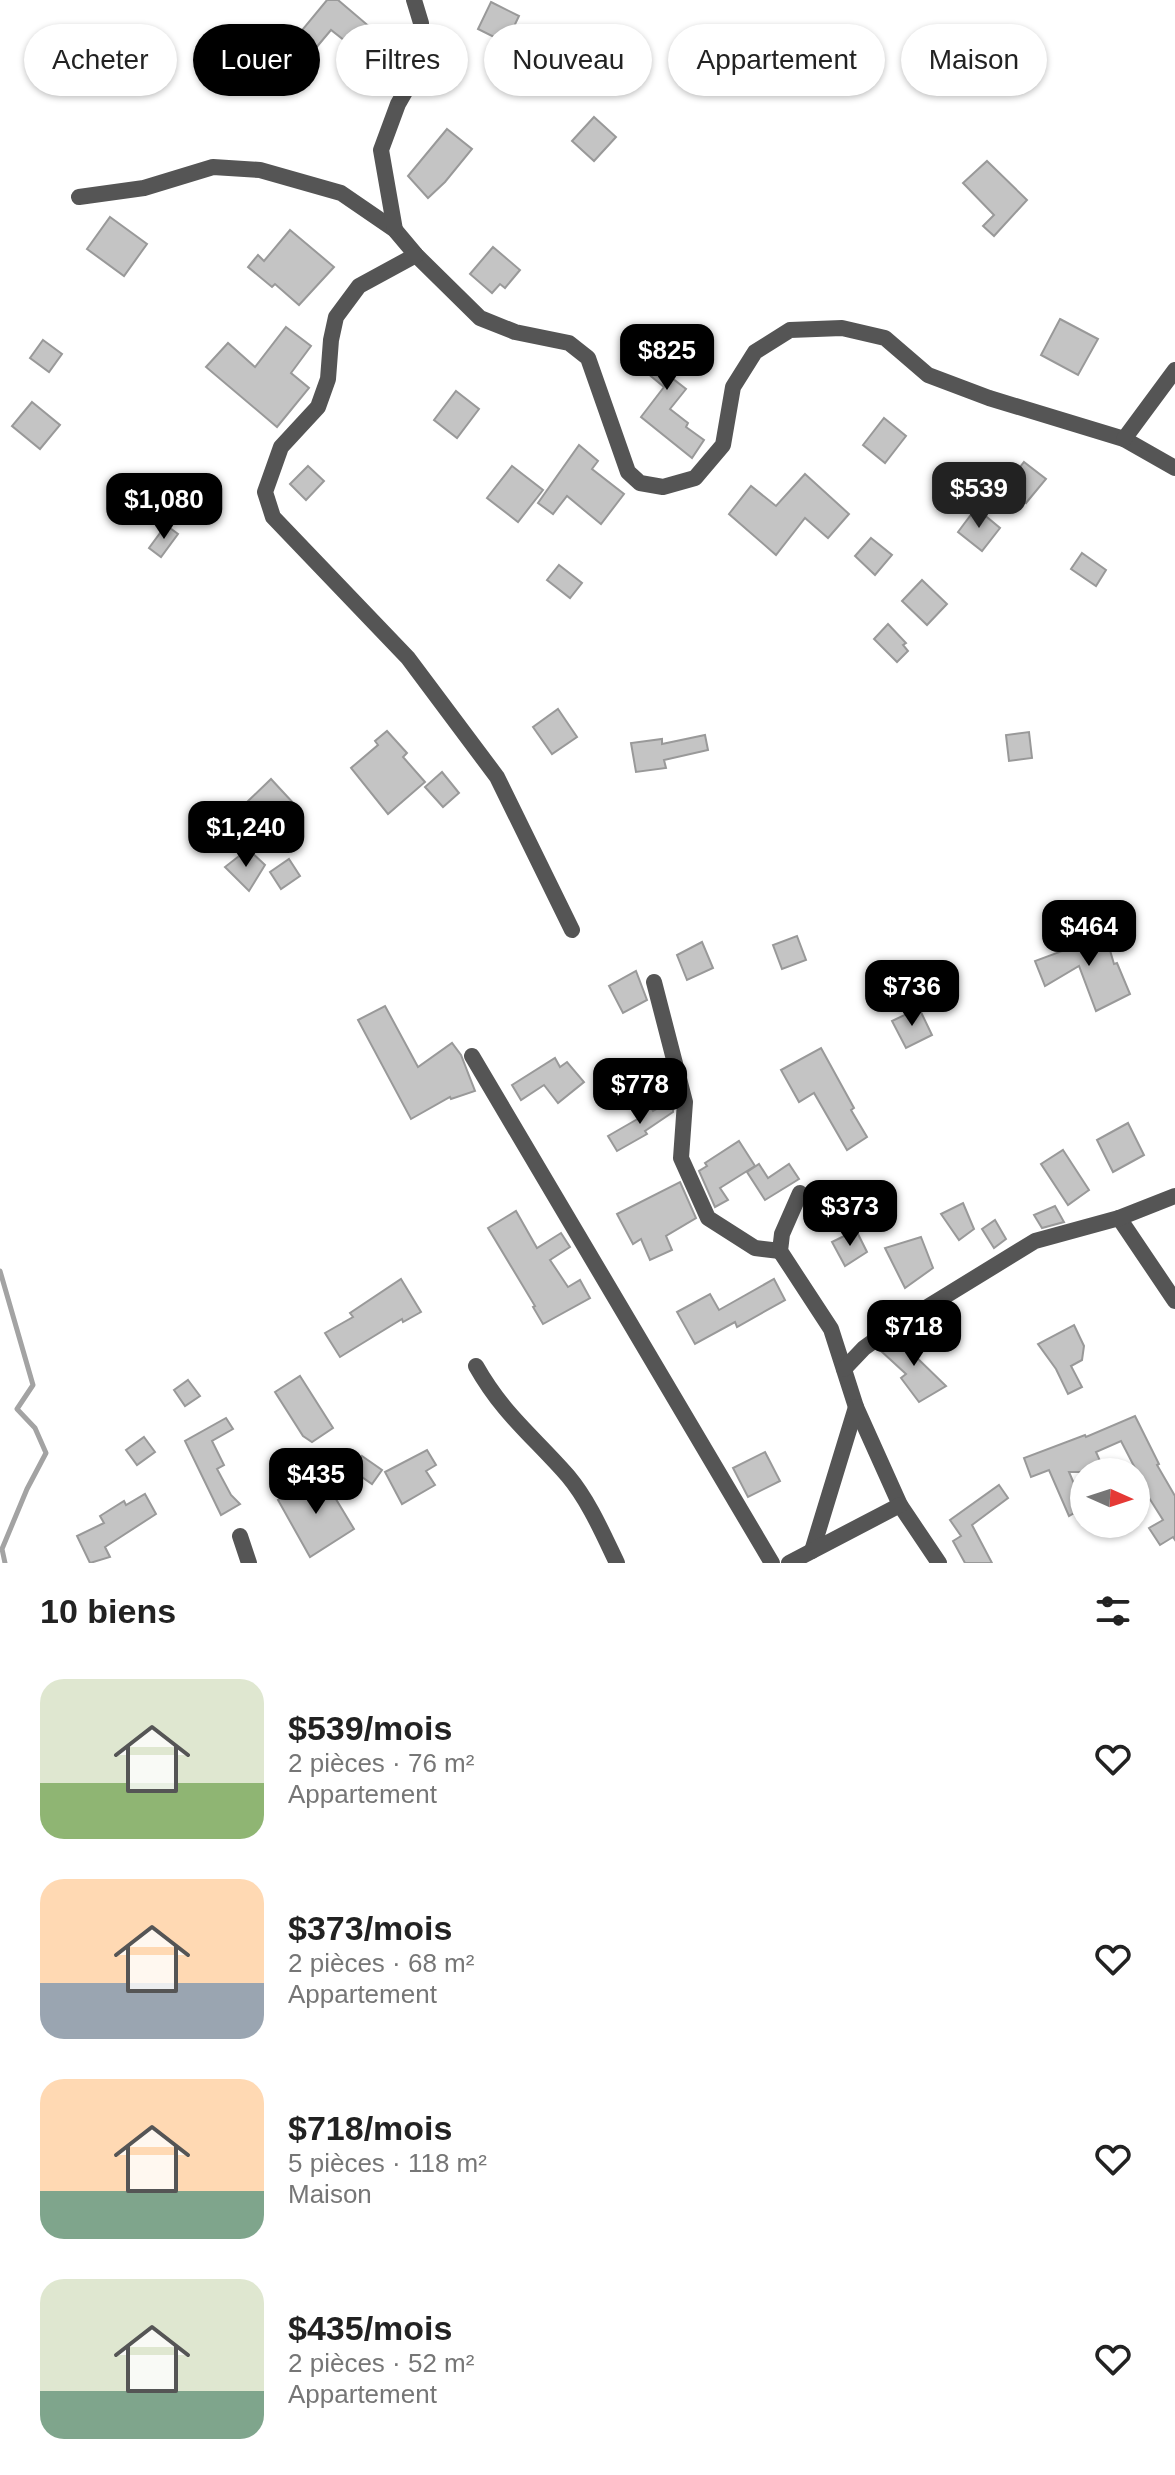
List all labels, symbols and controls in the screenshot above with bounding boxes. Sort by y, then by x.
chip: Acheter [24,24,177,96]
chip: Louer [193,24,320,96]
chip: Filtres [336,24,468,96]
chip: Nouveau [484,24,652,96]
chip: Appartement [668,24,885,96]
chip: Maison [901,24,1047,96]
pin: $825 [620,324,714,392]
text: $825 [638,335,696,365]
pin: $539 [932,462,1026,530]
pin: $1,080 [99,473,229,541]
text: $539 [950,473,1008,503]
text: $1,080 [124,484,204,514]
pin: $1,240 [181,801,311,869]
text: $1,240 [206,812,286,842]
pin: $464 [1042,900,1136,968]
text: $464 [1060,911,1118,941]
pin: $736 [865,960,959,1028]
text: $736 [883,971,941,1001]
pin: $778 [593,1058,687,1126]
text: $778 [611,1069,669,1099]
pin: $373 [803,1180,897,1248]
text: $373 [821,1191,879,1221]
pin: $718 [867,1300,961,1368]
text: $718 [885,1311,943,1341]
pin: $435 [269,1448,363,1516]
north arrow [1070,1458,1150,1538]
map controls [1070,1458,1150,1538]
text: $435 [287,1459,345,1489]
icon: filters [1091,1589,1135,1633]
text: 10 biens [40,1592,176,1630]
text: $539/mois [288,1709,452,1747]
icon: home [104,1711,200,1807]
icon: heart [1091,1737,1135,1781]
text: 2 pièces · 76 m² [288,1748,474,1778]
text: Appartement [288,1779,437,1809]
text: $373/mois [288,1909,452,1947]
icon: home [104,1911,200,2007]
icon: heart [1091,1937,1135,1981]
text: 2 pièces · 68 m² [288,1948,474,1978]
text: Appartement [288,1979,437,2009]
text: $718/mois [288,2109,452,2147]
icon: home [104,2111,200,2207]
icon: heart [1091,2137,1135,2181]
text: 5 pièces · 118 m² [288,2148,487,2178]
text: Maison [288,2179,372,2209]
text: $435/mois [288,2309,452,2347]
icon: home [104,2311,200,2407]
icon: heart [1091,2337,1135,2381]
text: 2 pièces · 52 m² [288,2348,474,2378]
text: Appartement [288,2379,437,2409]

